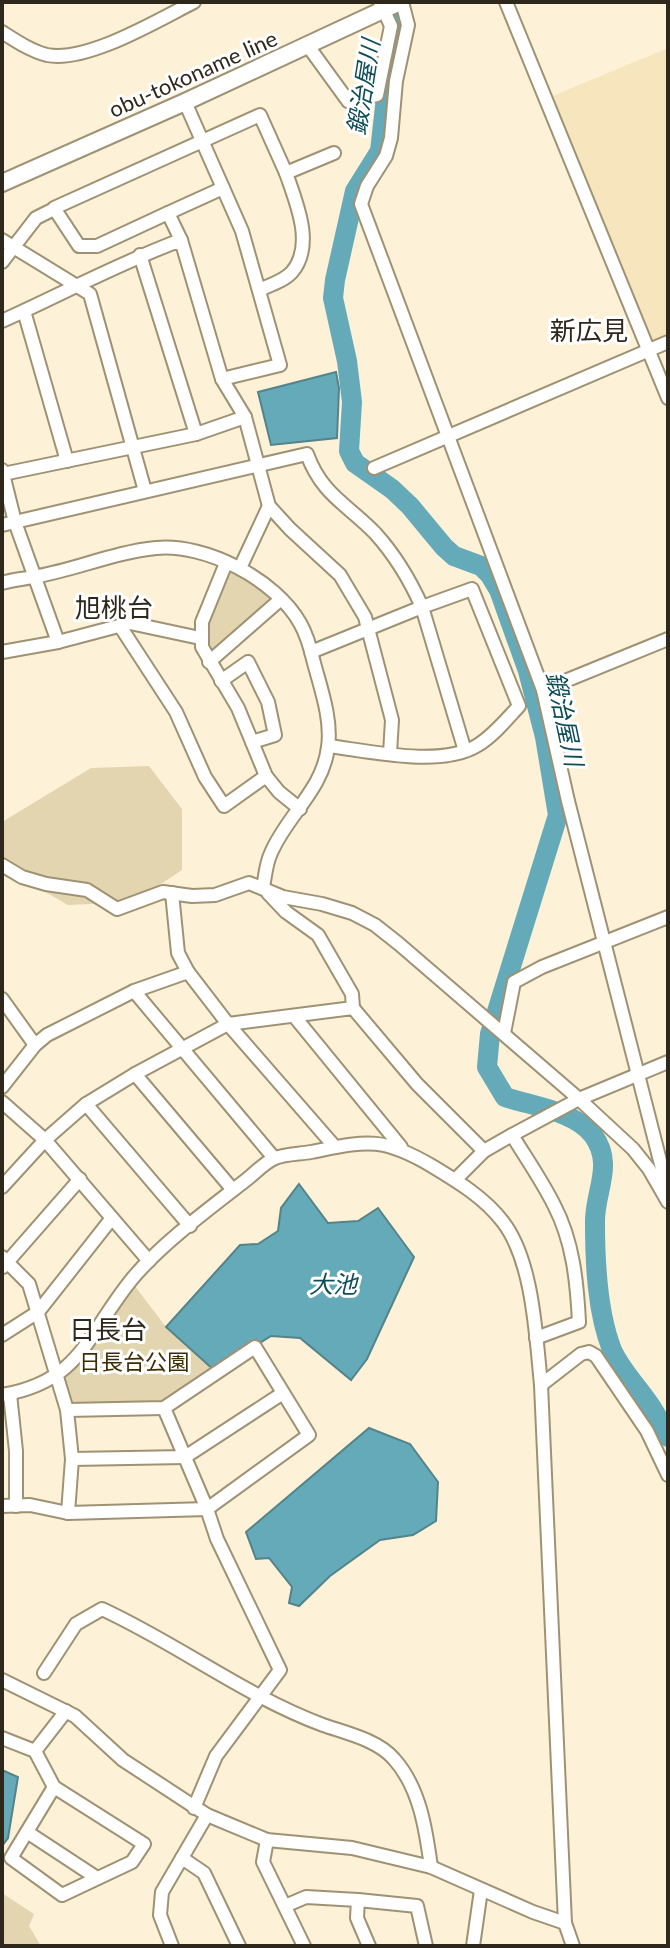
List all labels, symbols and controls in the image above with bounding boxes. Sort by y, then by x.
street label: obu-tokoname line [104,24,281,123]
water label: 鍛治屋川 [341,34,385,136]
district label: 新広見 [550,314,628,346]
district label: 旭桃台 [75,591,153,623]
water label: 鍛治屋川 [541,669,590,772]
water label: 大池 [309,1269,359,1298]
district label: 日長台 [69,1313,147,1345]
park label: 日長台公園 [79,1348,189,1375]

